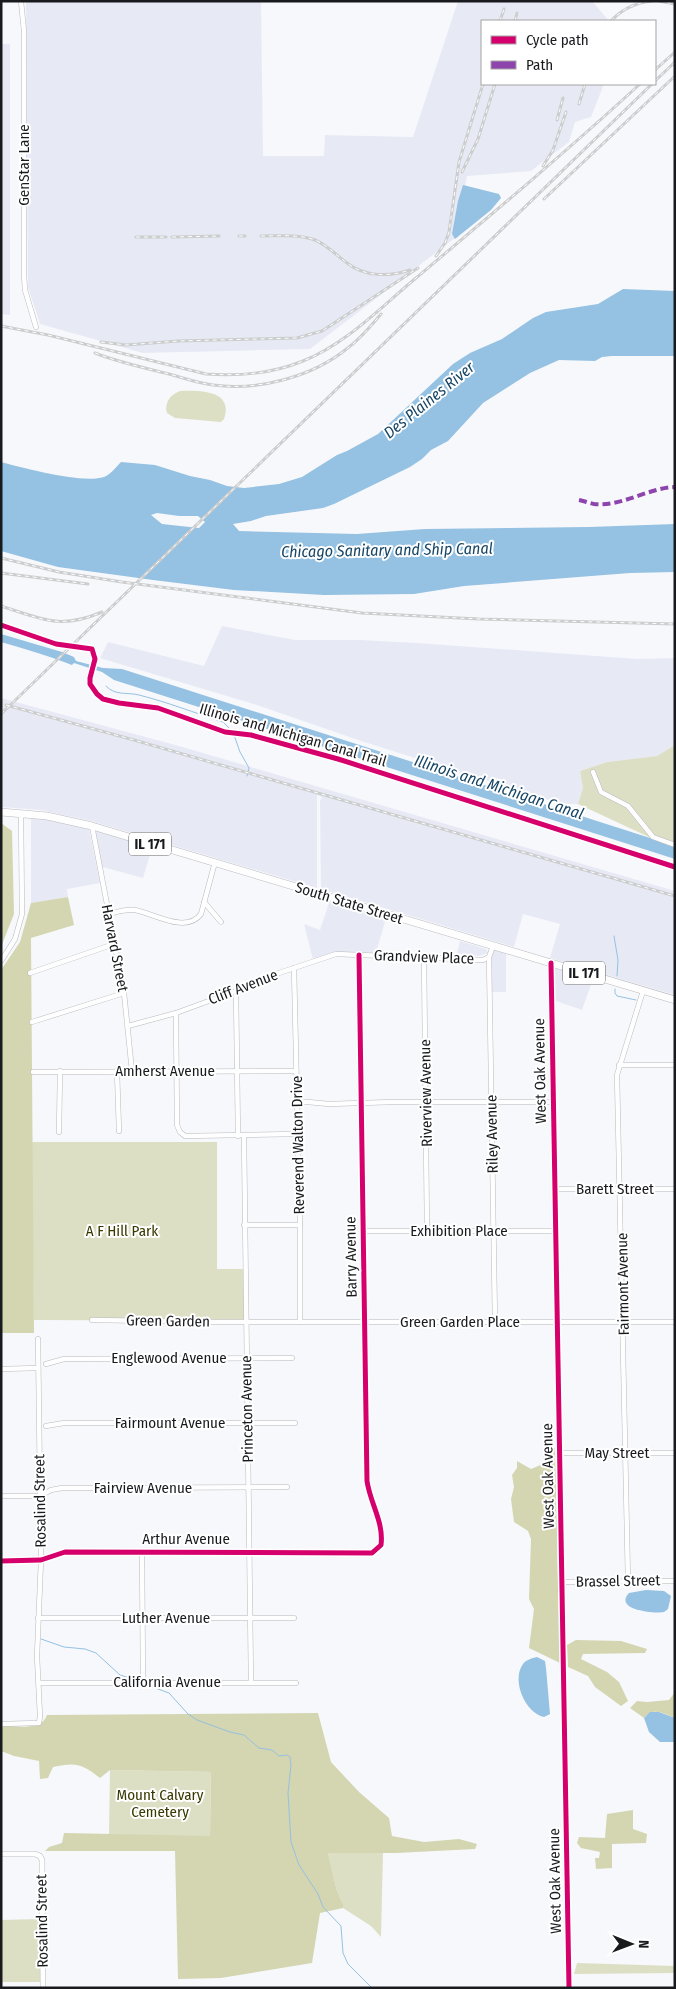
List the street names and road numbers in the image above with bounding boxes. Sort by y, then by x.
street label: GenStar Lane [15,124,33,206]
street label: Illinois and Michigan Canal Trail [197,700,389,770]
road number: IL 171 [129,832,171,856]
street label: South State Street [293,878,405,928]
street label: Harvard Street [98,903,132,993]
street label: Grandview Place [374,946,474,968]
road number: IL 171 [563,961,605,984]
street label: Cliff Avenue [206,966,280,1008]
street label: West Oak Avenue [530,1018,550,1124]
street label: Riverview Avenue [416,1039,436,1147]
street label: Amherst Avenue [115,1062,215,1080]
street label: Reverend Walton Drive [288,1075,308,1215]
street label: Riley Avenue [482,1095,502,1173]
street label: Barett Street [576,1180,654,1198]
street label: Barry Avenue [341,1216,361,1298]
street label: Exhibition Place [410,1222,508,1240]
street label: Fairmont Avenue [613,1232,633,1336]
street label: Green Garden [126,1311,210,1331]
street label: Green Garden Place [400,1313,520,1331]
street label: Englewood Avenue [111,1349,227,1367]
street label: Princeton Avenue [237,1355,257,1463]
street label: Fairmount Avenue [115,1414,225,1432]
street label: West Oak Avenue [538,1423,558,1529]
street label: May Street [585,1444,650,1462]
street label: Rosalind Street [30,1454,50,1548]
street label: Fairview Avenue [94,1479,192,1497]
street label: Arthur Avenue [142,1530,230,1548]
street label: Brassel Street [576,1571,661,1591]
street label: Luther Avenue [122,1609,210,1627]
street label: California Avenue [113,1673,221,1691]
street label: West Oak Avenue [545,1828,565,1934]
street label: Rosalind Street [32,1874,52,1968]

